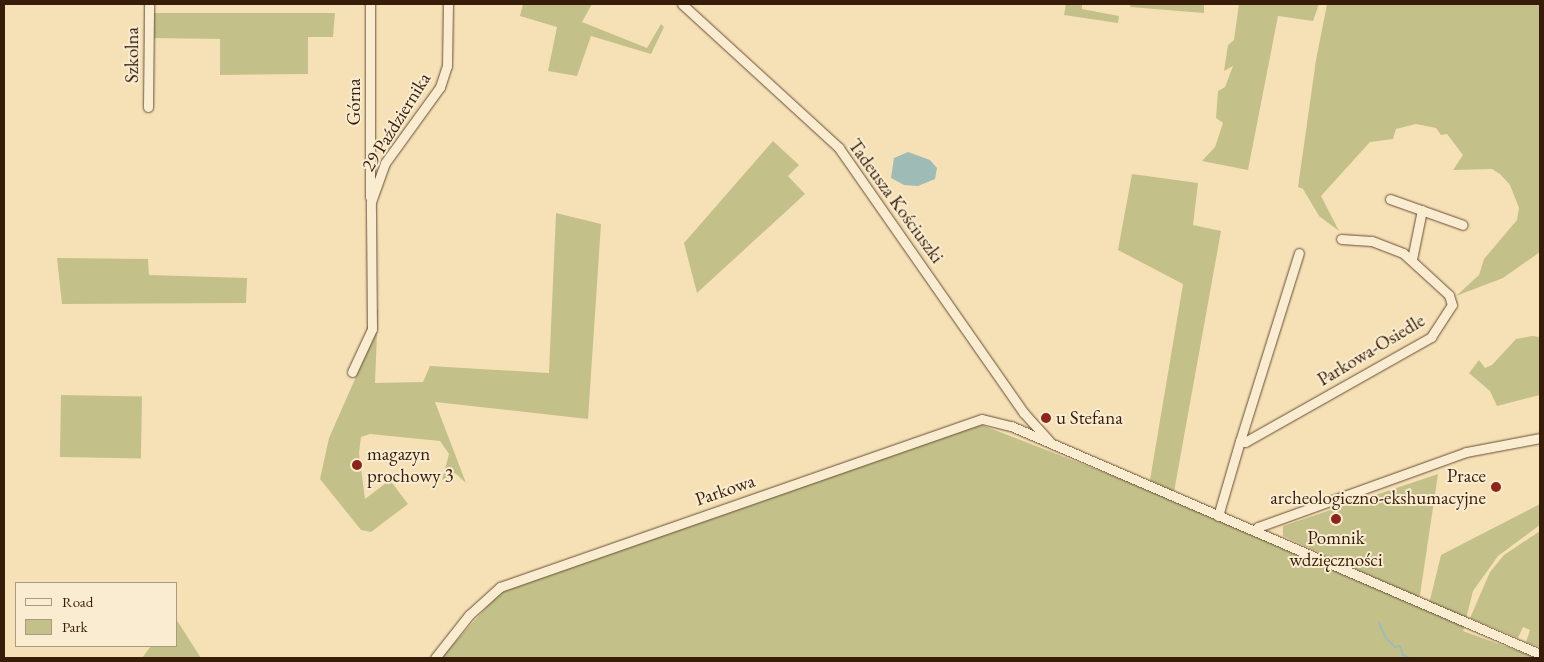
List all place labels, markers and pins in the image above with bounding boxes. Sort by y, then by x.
place label: u Stefana [1056,407,1123,429]
marker: u Stefana [1040,412,1052,424]
place label: magazyn prochowy 3 [367,443,454,487]
marker: magazyn prochowy 3 [351,459,363,471]
place label: Prace archeologiczno-ekshumacyjne [1270,465,1486,509]
marker: Prace archeologiczno-ekshumacyjne [1490,481,1502,493]
marker: Pomnik wdzięczności [1330,513,1342,525]
place label: Pomnik wdzięczności [1289,527,1383,571]

